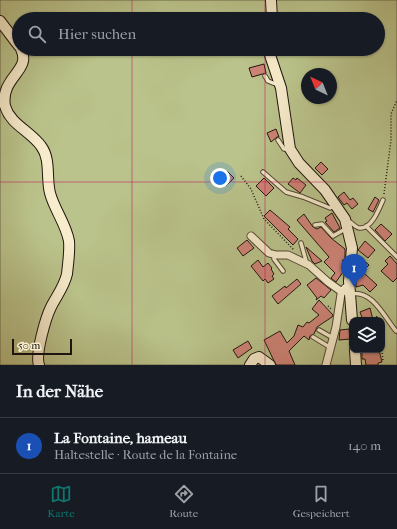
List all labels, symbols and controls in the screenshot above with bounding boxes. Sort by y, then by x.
search box [12,12,385,56]
icon: search [26,23,48,45]
text: Hier suchen [58,25,136,43]
north arrow [301,68,337,104]
your location [210,168,230,188]
pin: 1 [341,254,367,287]
map controls [349,317,385,353]
button: layers [349,317,385,353]
scale bar [12,337,72,356]
text: 50 m [18,339,40,352]
text: In der Nähe [16,381,103,401]
text: La Fontaine, hameau [54,429,187,447]
text: 1 [27,438,31,453]
text: 140 m [348,438,381,453]
text: Haltestelle · Route de la Fontaine [54,447,237,462]
tab: Karte [47,483,75,520]
tab: Route [169,483,198,520]
tab: Gespeichert [293,483,350,520]

